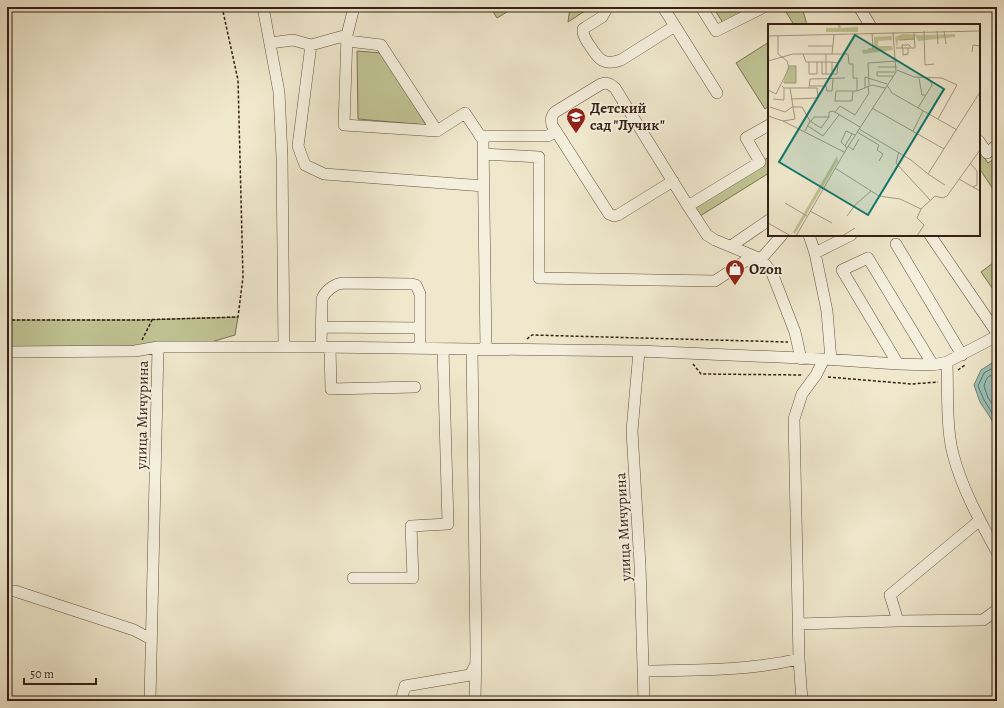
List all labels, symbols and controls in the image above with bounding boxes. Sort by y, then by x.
inset map [768,24,980,236]
place label: Детский сад "Лучик" [590,98,665,135]
school or university icon: Детский сад "Лучик" [565,106,587,134]
shop icon: Ozon [724,258,746,286]
place label: Ozon [749,259,783,279]
street label: улица Мичурина [131,360,153,471]
street label: улица Мичурина [610,472,636,583]
scale bar [24,660,96,686]
text: 50 m [30,666,54,682]

